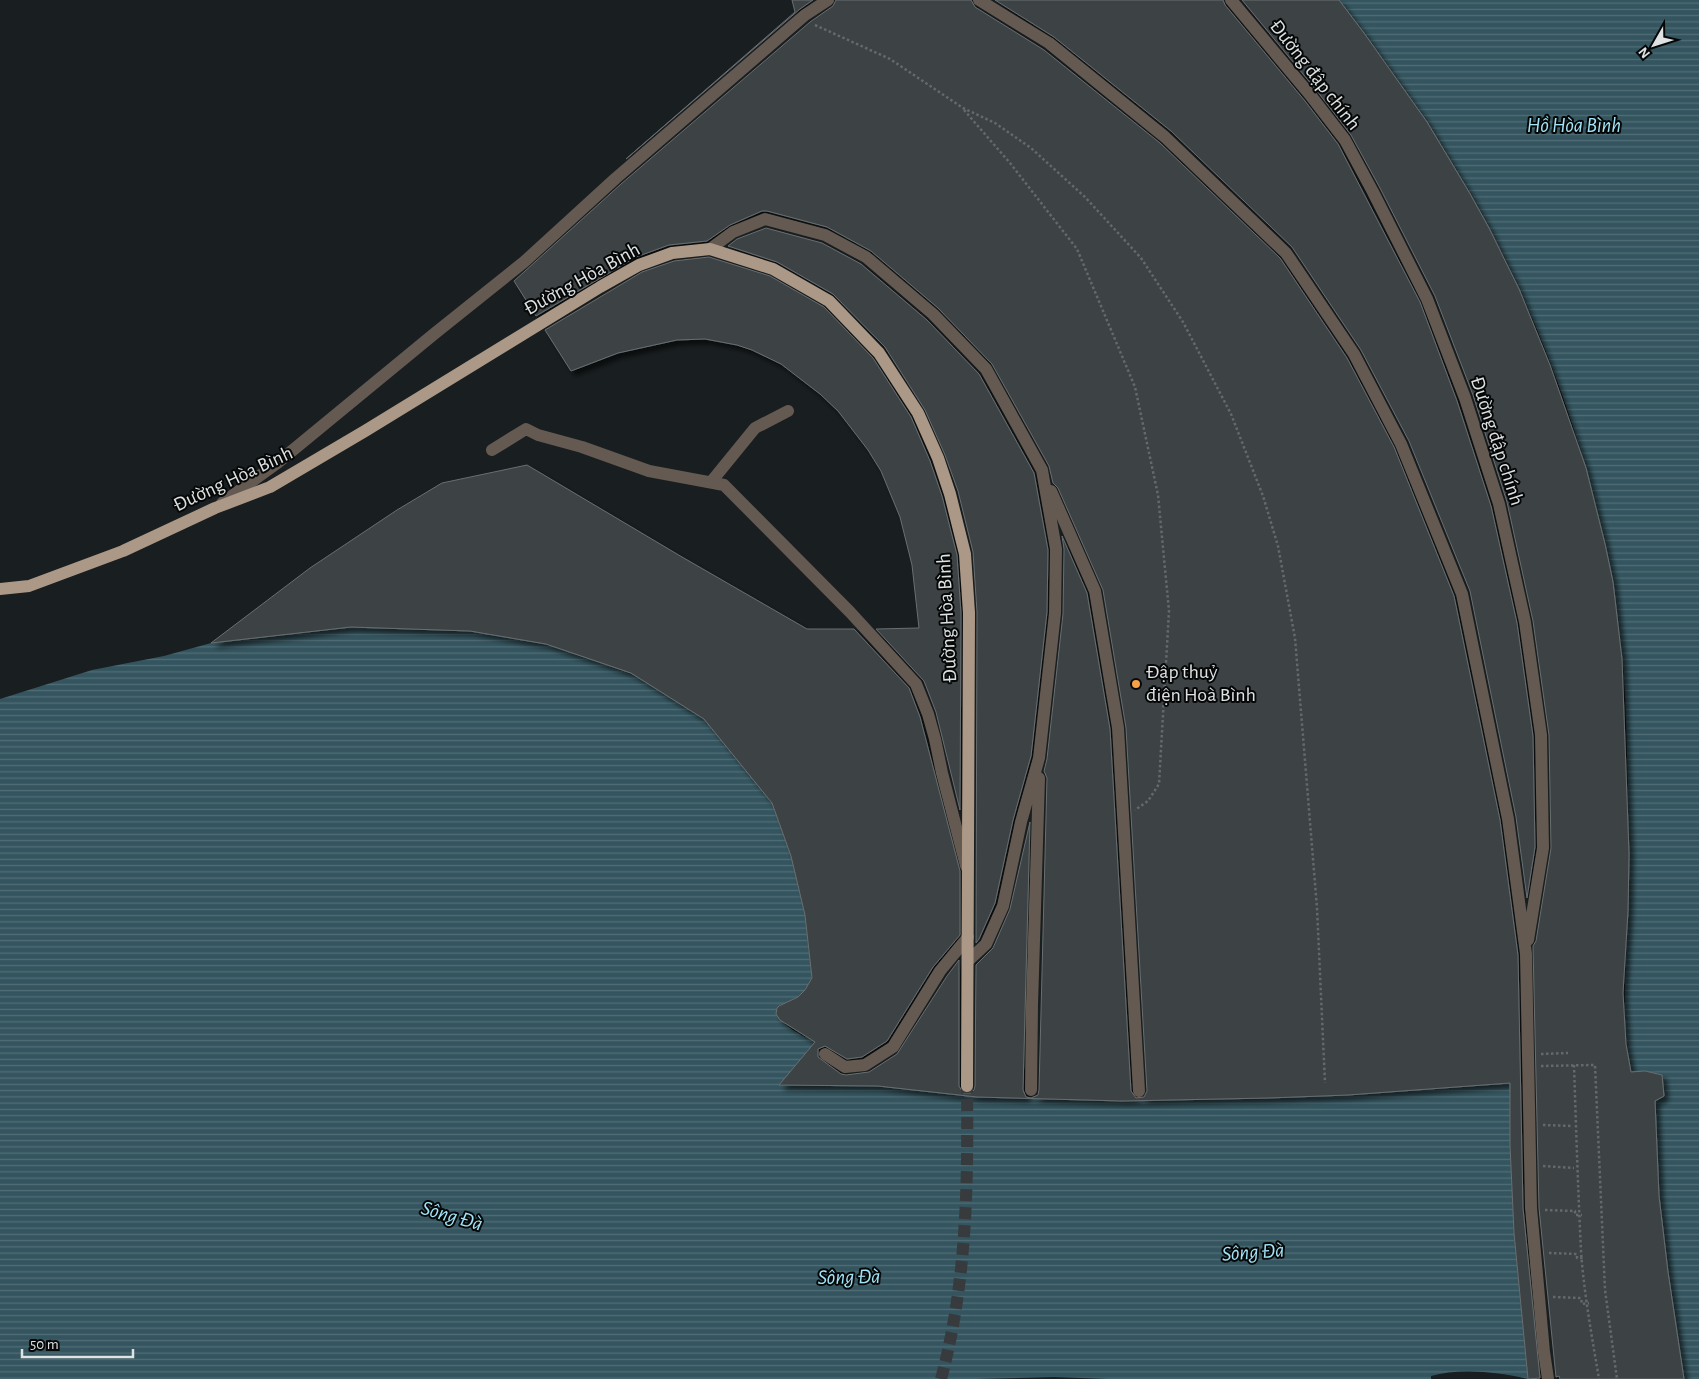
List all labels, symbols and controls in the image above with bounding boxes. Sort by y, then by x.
street label: Đường đập chính [1266,16,1364,134]
north arrow [1629,20,1679,70]
text: N [1636,44,1653,61]
water label: Hồ Hòa Bình [1527,115,1621,136]
street label: Đường Hòa Bình [521,239,643,319]
street label: Đường đập chính [1467,374,1527,508]
street label: Đường Hòa Bình [170,443,296,515]
street label: Đường Hòa Bình [934,553,960,683]
place label: Đập thuỷ điện Hoà Bình [1146,662,1256,705]
marker: Đập thuỷ điện Hoà Bình [1130,678,1142,690]
water label: Sông Đà [419,1197,485,1235]
water label: Sông Đà [1221,1239,1285,1265]
water label: Sông Đà [818,1266,880,1288]
scale bar [22,1326,134,1358]
text: 50 m [30,1337,59,1352]

